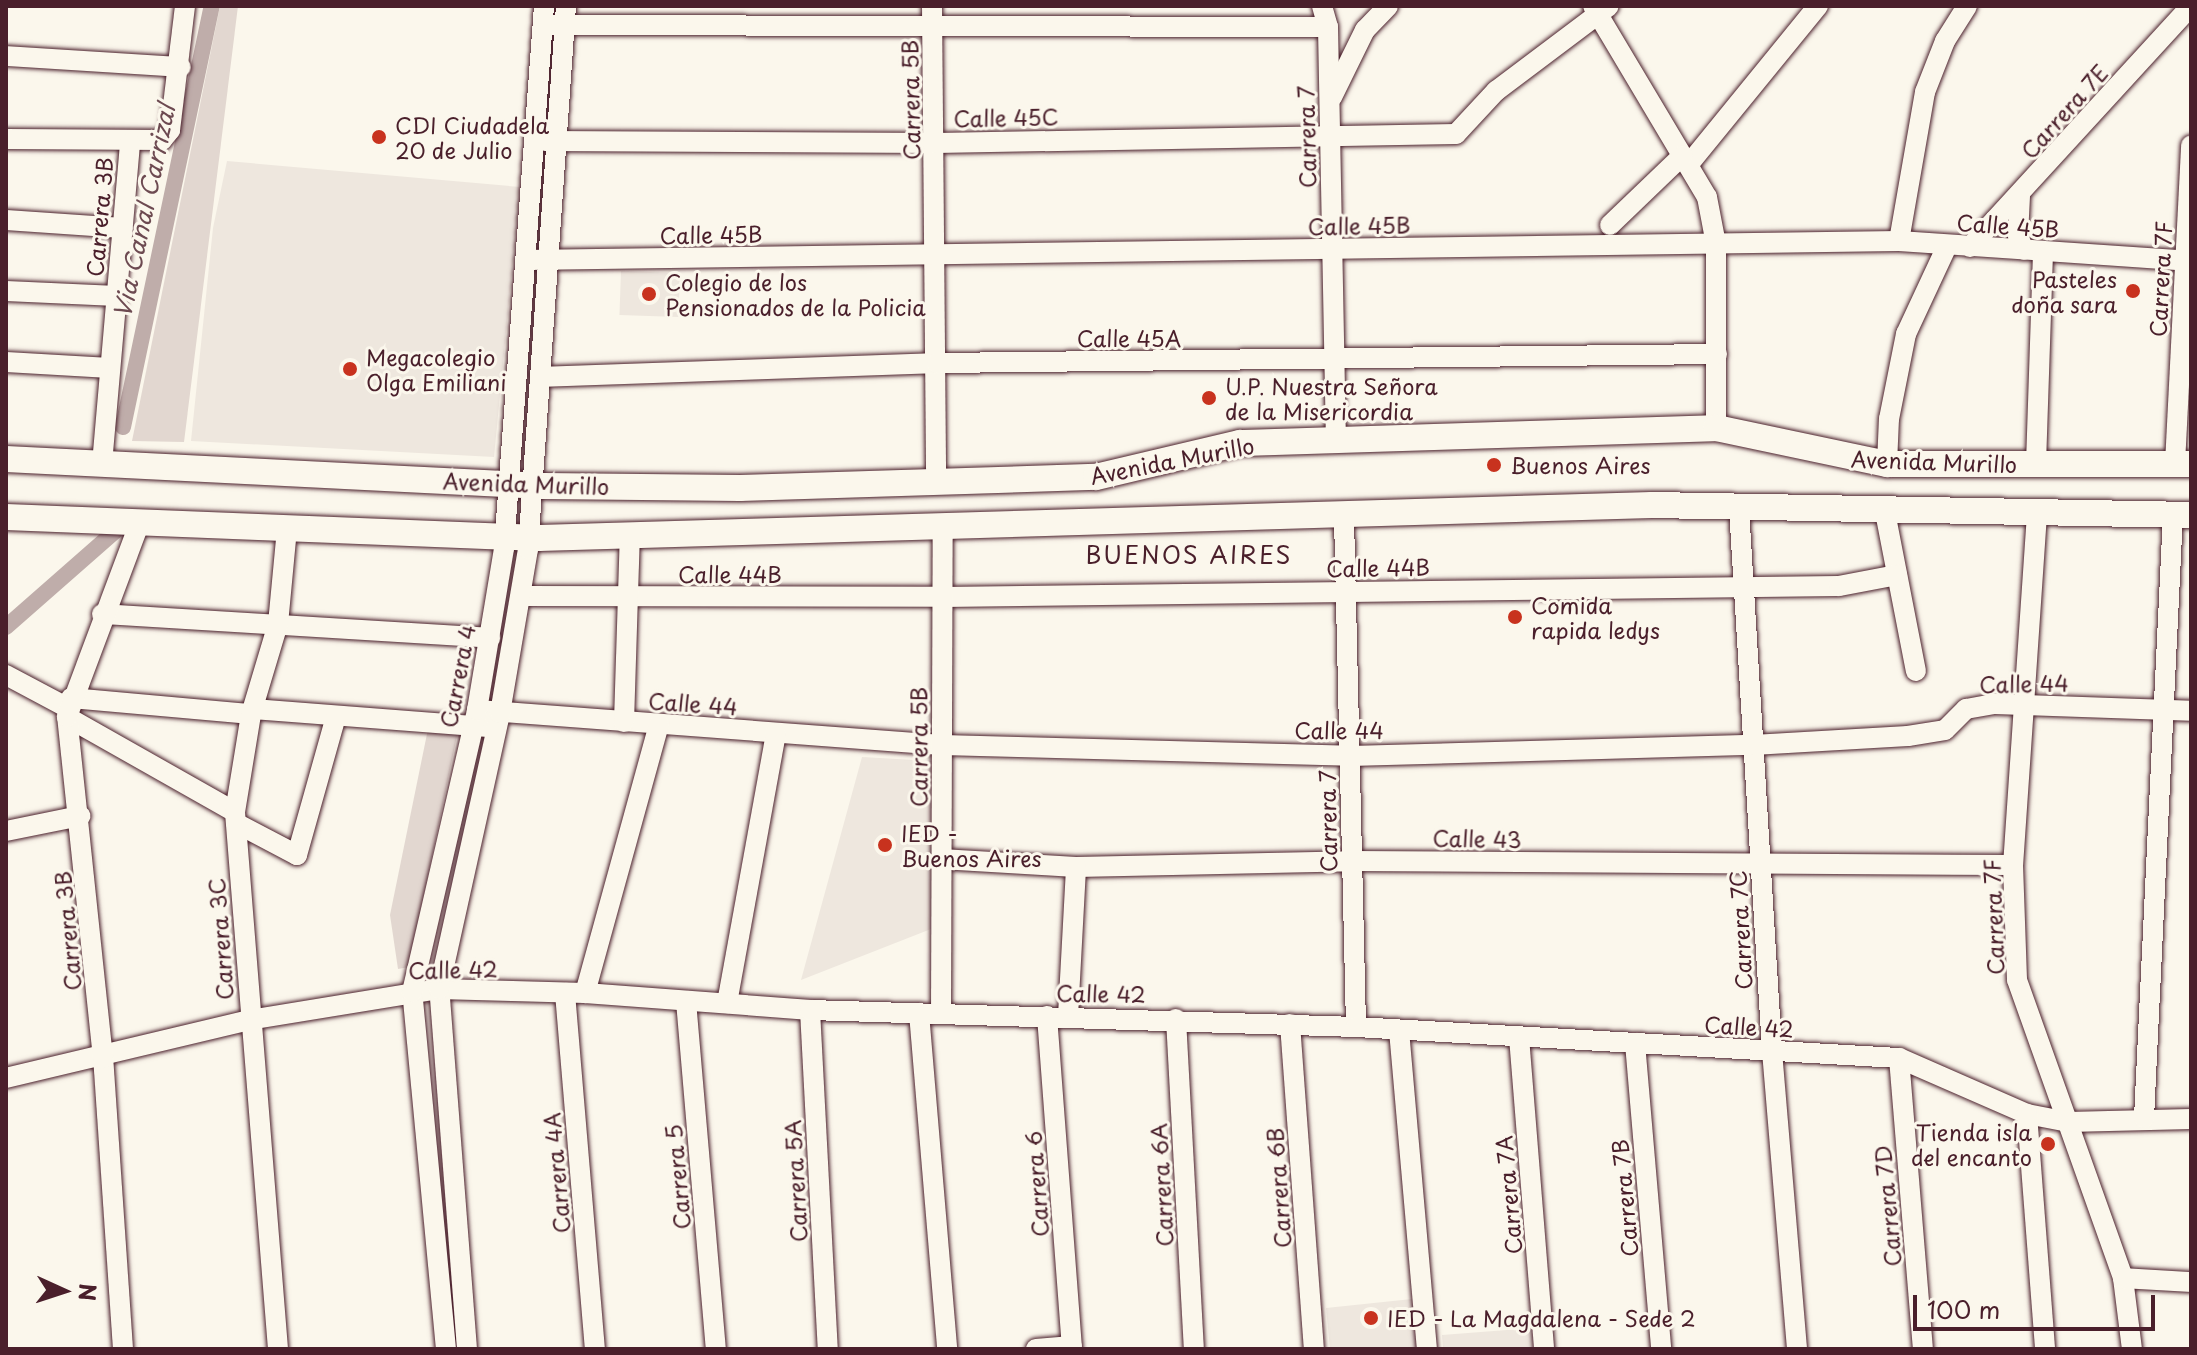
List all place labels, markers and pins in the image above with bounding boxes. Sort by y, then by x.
place label: CDI Ciudadela 20 de Julio [395,111,548,162]
marker: CDI Ciudadela 20 de Julio [370,128,388,146]
place label: Pasteles doña sara [2012,265,2117,316]
place label: Colegio de los Pensionados de la Policia [665,268,928,320]
marker: Pasteles doña sara [2124,282,2142,300]
marker: Colegio de los Pensionados de la Policia [640,285,658,303]
place label: Megacolegio Olga Emiliani [366,343,507,394]
marker: Megacolegio Olga Emiliani [341,360,359,378]
place label: U.P. Nuestra Señora de la Misericordia [1225,372,1438,424]
marker: U.P. Nuestra Señora de la Misericordia [1200,389,1218,407]
place label: Buenos Aires [1510,452,1650,478]
marker: Buenos Aires [1485,456,1503,474]
place label: Comida rapida ledys [1531,591,1661,642]
marker: Comida rapida ledys [1506,608,1524,626]
place label: IED - Buenos Aires [901,819,1041,870]
marker: IED - Buenos Aires [876,836,894,854]
place label: Tienda isla del encanto [1909,1118,2032,1170]
marker: Tienda isla del encanto [2039,1135,2057,1153]
place label: IED - La Magdalena - Sede 2 [1387,1305,1698,1331]
marker: IED - La Magdalena - Sede 2 [1362,1309,1380,1327]

